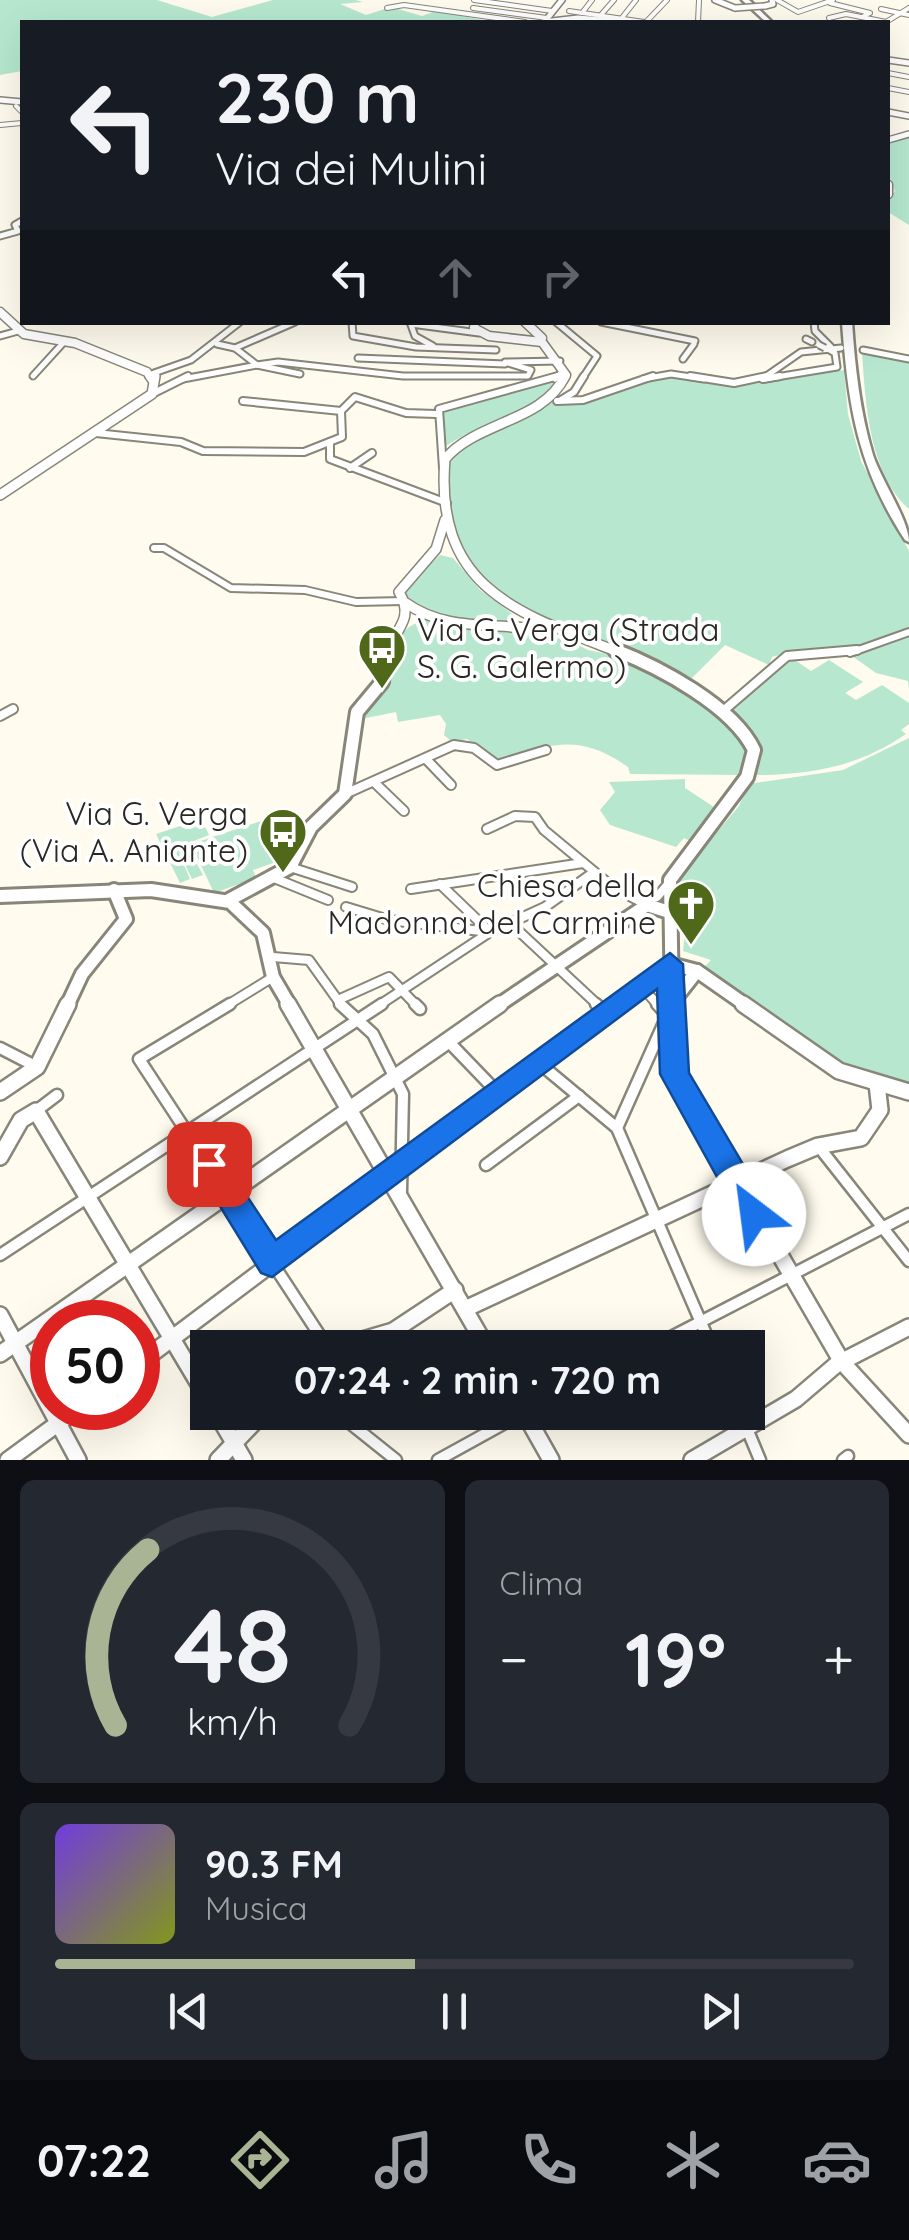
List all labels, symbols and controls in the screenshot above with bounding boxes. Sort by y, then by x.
text: 230 m [215,53,420,141]
icon: left [50,60,180,190]
text: Via dei Mulini [215,140,487,196]
icon: left [323,250,378,305]
icon: ahead [428,250,483,305]
icon: right [533,250,588,305]
place label: Via G. Verga (Strada S. G. Galermo) [417,609,719,686]
bus stop icon: Via G. Verga (Strada S. G. Galermo) [356,622,408,690]
place label: Via G. Verga (Via A. Aniante) [20,793,248,870]
bus stop icon: Via G. Verga (Via A. Aniante) [257,806,309,874]
place label: Chiesa della Madonna del Carmine [328,865,656,942]
church icon: Chiesa della Madonna del Carmine [665,878,717,946]
pin [167,1122,252,1207]
icon: arrive [182,1137,237,1192]
position arrow [702,1162,806,1266]
speed limit sign: 50 [30,1300,160,1430]
text: 07:24 · 2 min · 720 m [294,1356,661,1404]
text: Clima [500,1563,583,1603]
text: 48 [173,1579,291,1709]
text: 19° [625,1612,726,1706]
text: − [500,1624,528,1693]
text: + [823,1624,854,1693]
text: km/h [187,1699,278,1744]
text: 90.3 FM [205,1840,343,1888]
text: Musica [205,1888,308,1928]
icon: previous [161,1984,216,2039]
icon: pause [427,1984,482,2039]
icon: next [693,1984,748,2039]
icon: directions [225,2125,295,2195]
icon: music [369,2125,439,2195]
icon: phone [514,2125,584,2195]
icon: climate [658,2125,728,2195]
icon: car [802,2125,872,2195]
text: 07:22 [37,2132,151,2188]

